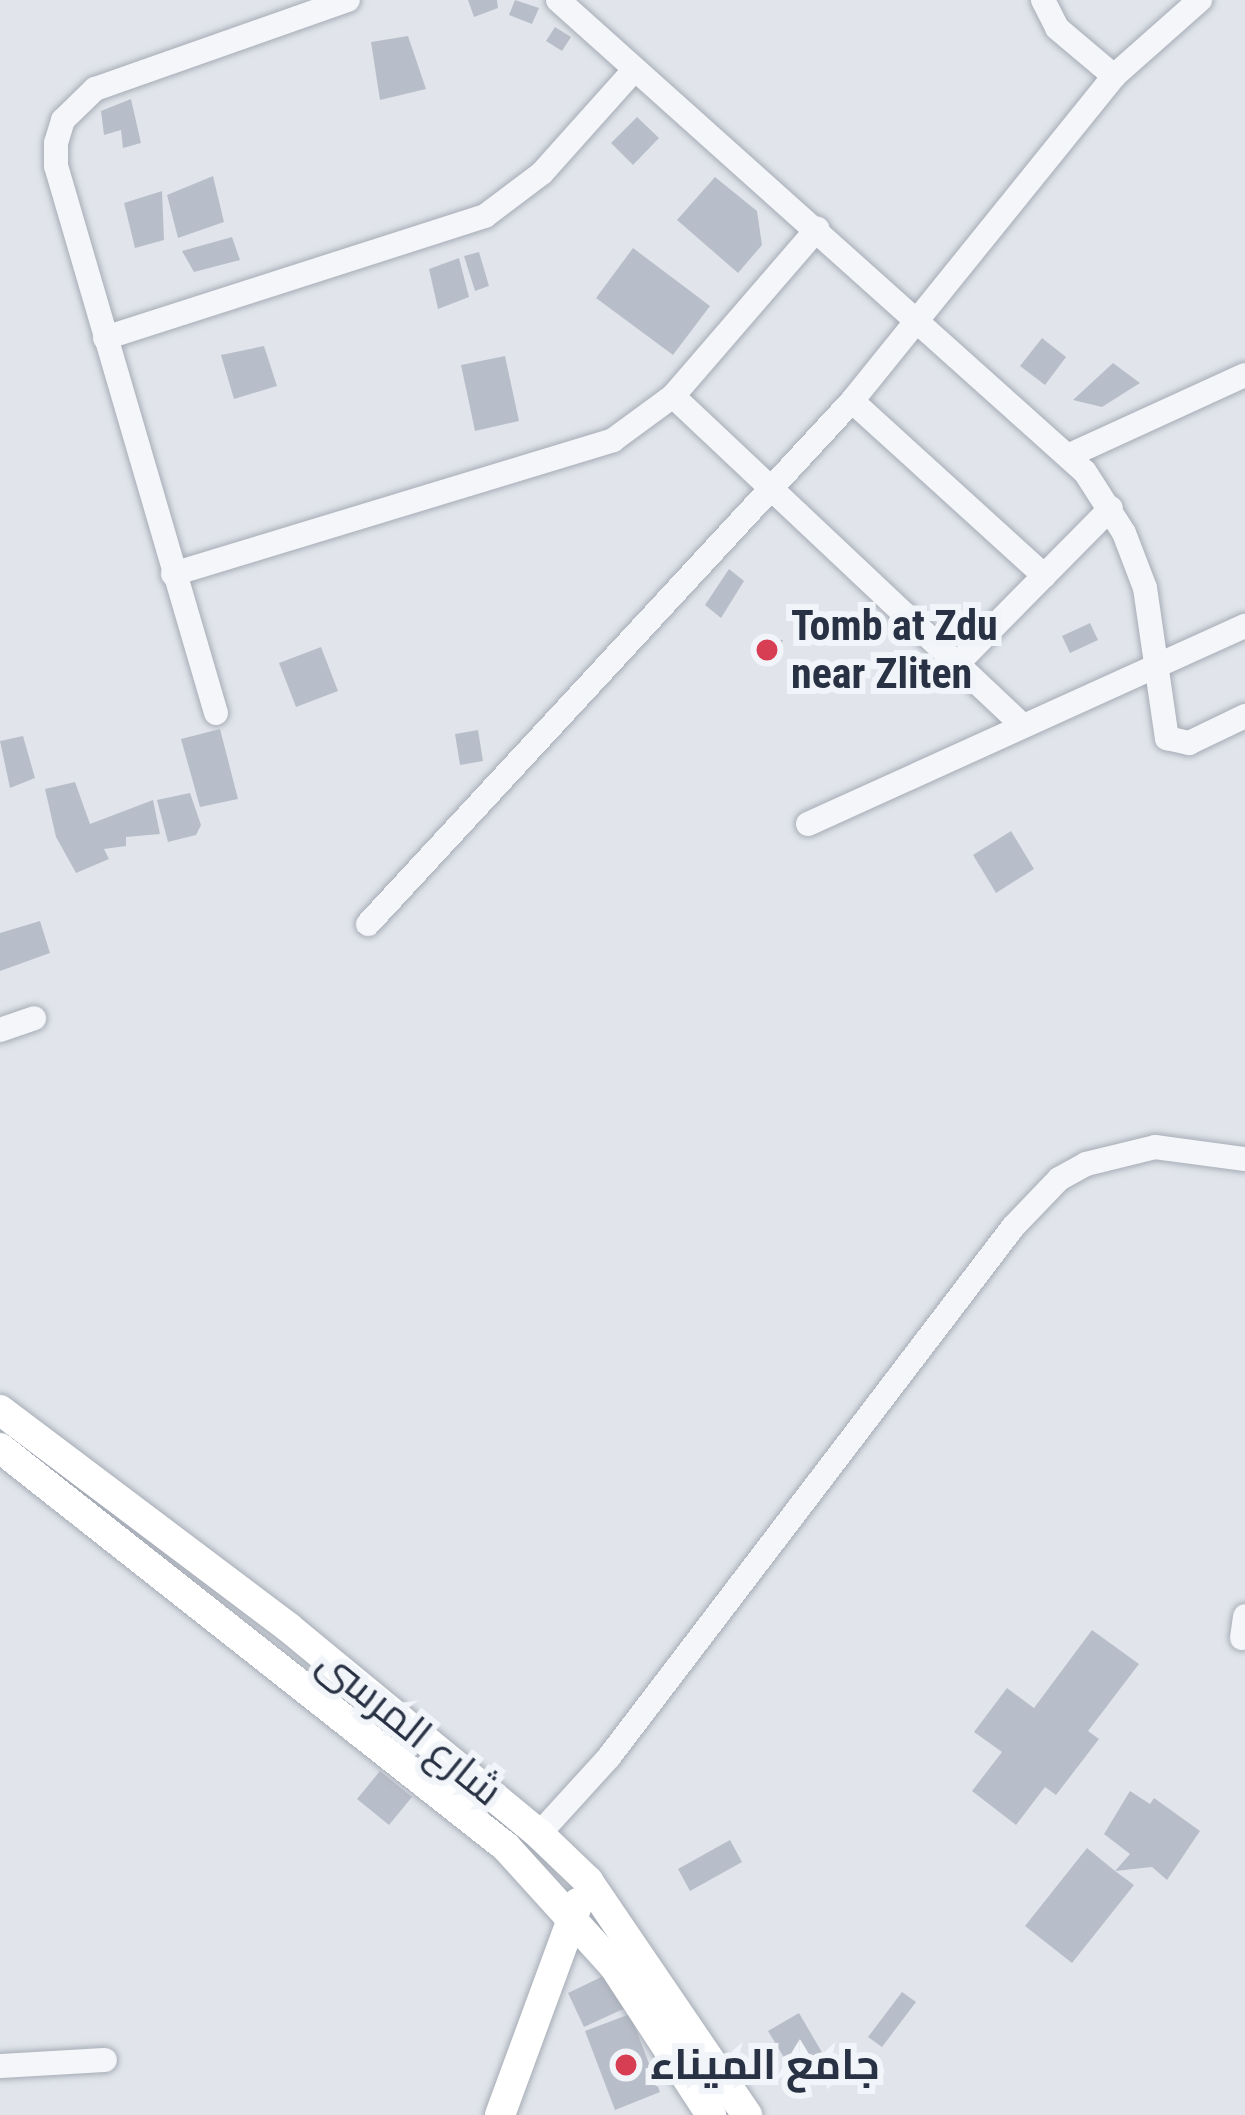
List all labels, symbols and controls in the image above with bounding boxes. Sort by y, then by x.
place label: Tomb at Zdu near Zliten [791,601,998,700]
marker: Tomb at Zdu near Zliten [754,637,780,663]
street label: شارع المرسى [308,1637,512,1817]
place label: جامع الميناء [650,2040,880,2090]
marker: جامع الميناء [613,2052,639,2078]

